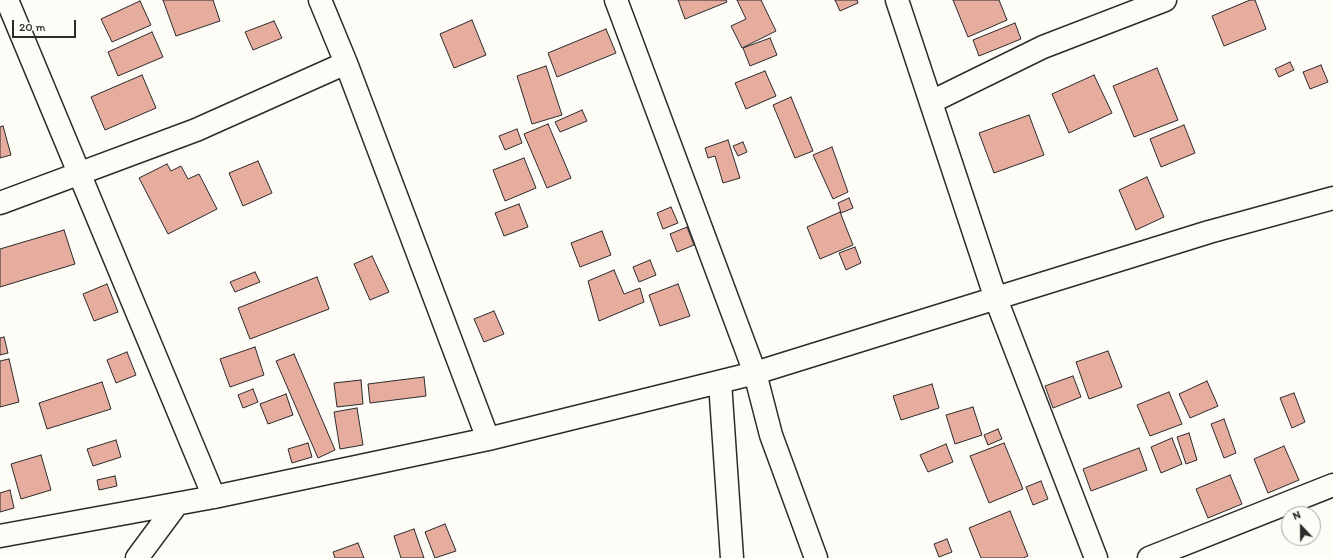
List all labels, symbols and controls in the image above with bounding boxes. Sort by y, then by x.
scale bar [14,12,78,38]
text: 20 m [19,20,46,34]
north arrow [1281,506,1321,546]
text: N [1291,508,1303,523]

